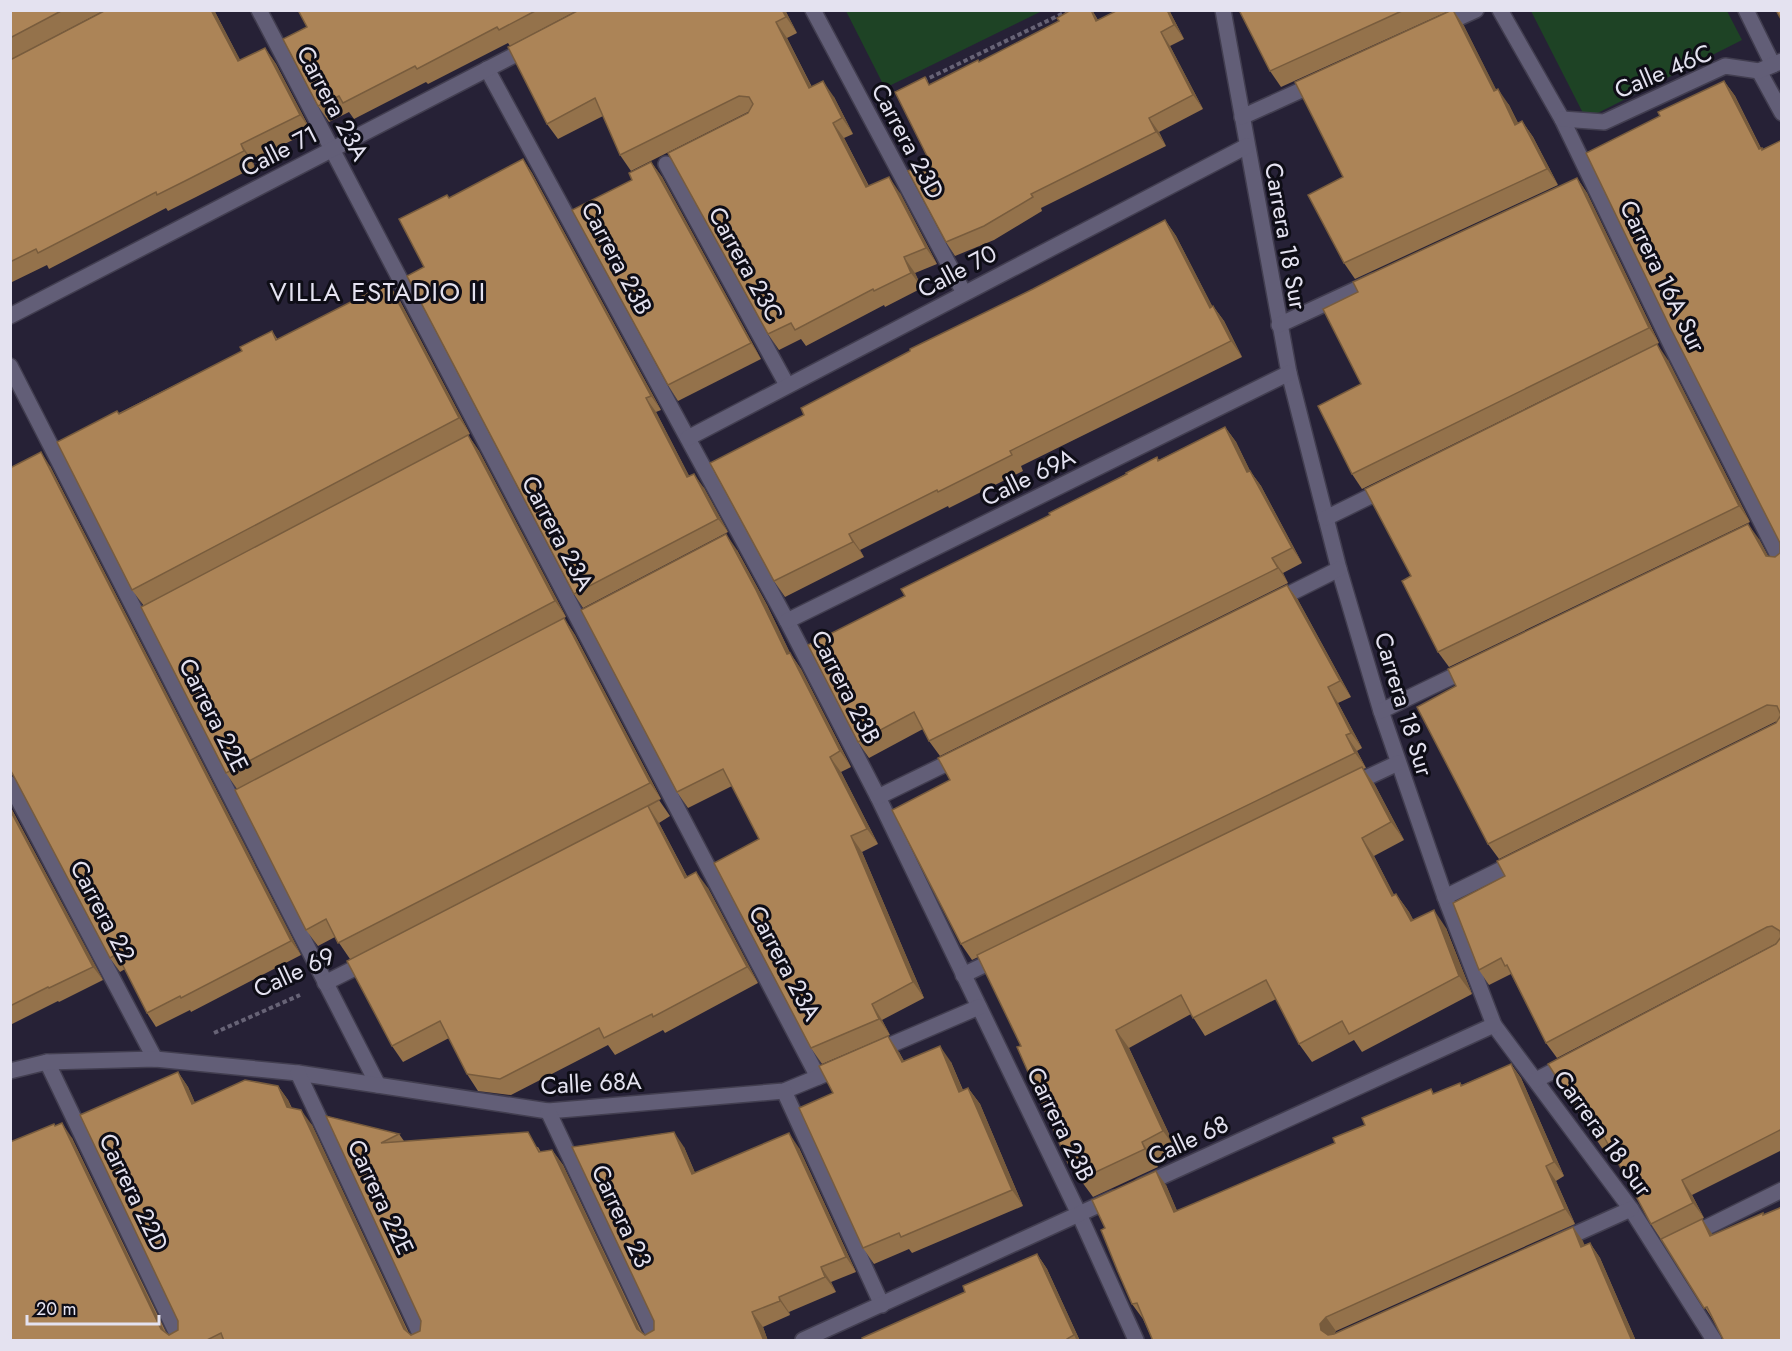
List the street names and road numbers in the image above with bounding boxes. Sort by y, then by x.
street label: Calle 46C [1609,35,1717,107]
street label: Carrera 23A [288,39,378,167]
street label: Carrera 23D [863,77,953,205]
street label: Calle 71 [235,117,323,185]
street label: Carrera 18 Sur [1256,160,1316,313]
street label: Carrera 16A Sur [1611,194,1715,359]
street label: Carrera 23B [573,195,661,321]
street label: Carrera 23C [700,200,792,328]
street label: Calle 70 [911,235,1003,307]
street label: Calle 69A [975,439,1081,515]
street label: Carrera 23A [513,469,603,597]
street label: Carrera 23B [802,624,890,750]
street label: Carrera 18 Sur [1366,628,1443,781]
street label: Carrera 22E [170,652,258,778]
street label: Carrera 22 [62,854,144,968]
street label: Carrera 23A [740,899,830,1027]
street label: Calle 69 [248,938,340,1006]
street label: Carrera 23B [1018,1061,1104,1187]
street label: Calle 68A [540,1063,642,1103]
street label: Carrera 18 Sur [1545,1063,1661,1204]
street label: Calle 68 [1142,1106,1234,1174]
street label: Carrera 22D [90,1127,178,1257]
street label: Carrera 22E [339,1133,423,1261]
street label: Carrera 23 [583,1159,661,1273]

